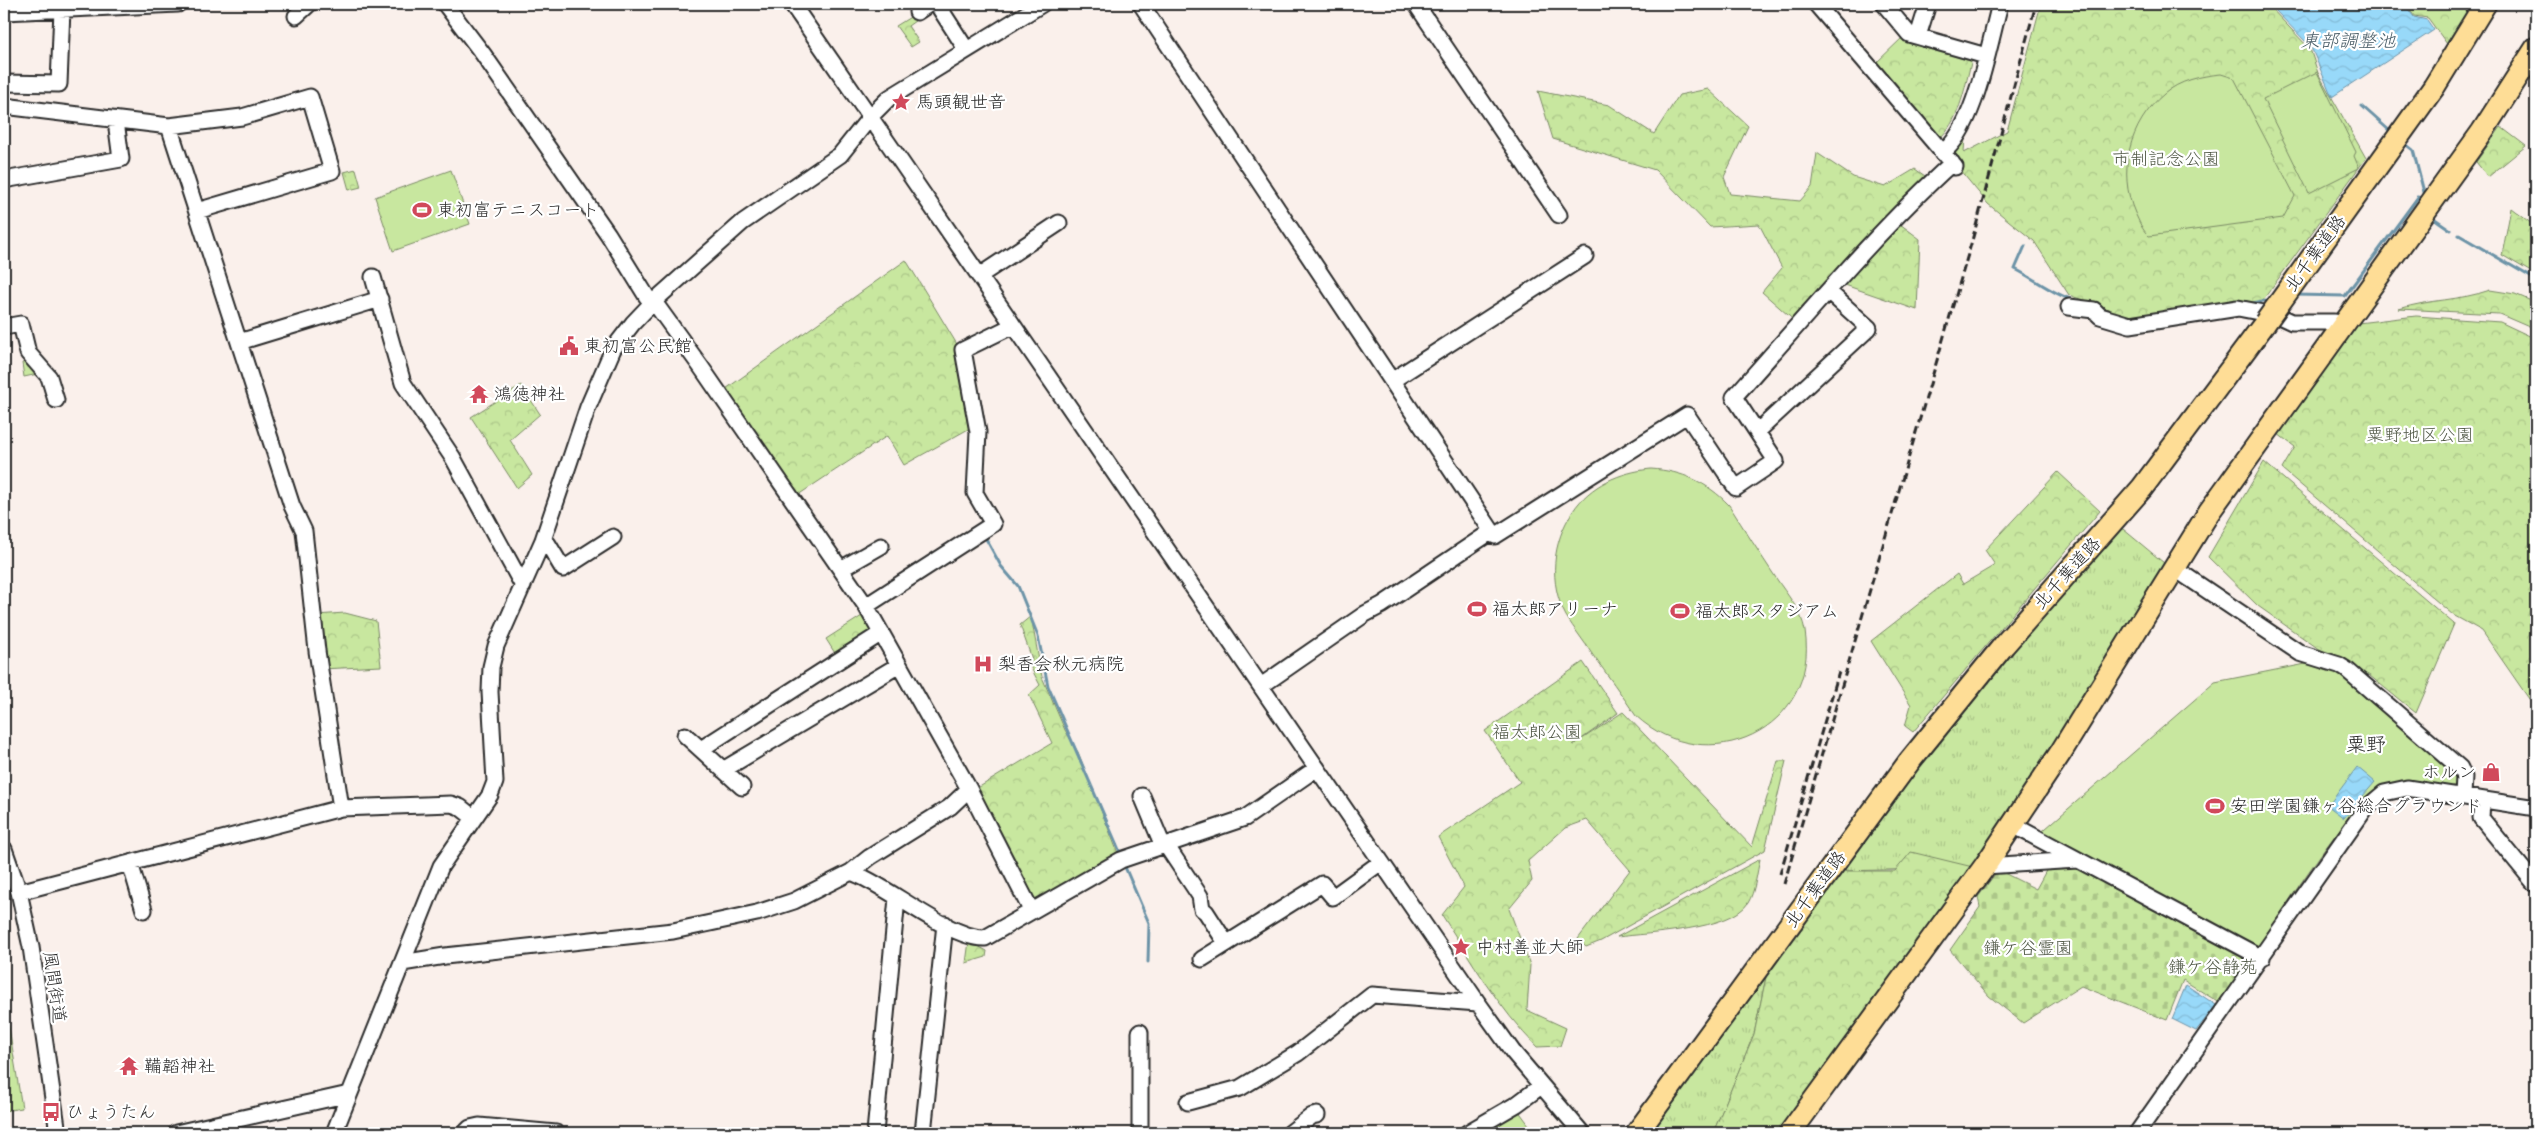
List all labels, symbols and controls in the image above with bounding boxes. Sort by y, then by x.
water label: 東部調整池 [2300,30,2396,57]
place icon: 馬頭観世音 [890,91,912,113]
place label: 馬頭観世音 [916,92,1006,117]
park label: 市制記念公園 [2112,149,2220,174]
sports icon: 東初富テニスコート [411,199,433,221]
place label: 東初富テニスコート [437,200,599,225]
street label: 北千葉道路 [2280,211,2354,298]
public building icon: 東初富公民館 [558,335,580,357]
place label: 東初富公民館 [584,336,692,361]
temple icon: 鴻徳神社 [468,383,490,405]
place label: 鴻徳神社 [494,384,566,409]
park label: 粟野地区公園 [2366,425,2474,450]
street label: 北千葉道路 [2029,533,2108,616]
sports icon: 福太郎アリーナ [1466,598,1488,620]
place label: 福太郎アリーナ [1492,599,1618,624]
sports icon: 福太郎スタジアム [1669,600,1691,622]
place label: 福太郎スタジアム [1695,601,1839,626]
hospital icon: 梨香会秋元病院 [972,653,994,675]
place label: 梨香会秋元病院 [998,654,1124,679]
park label: 福太郎公園 [1492,722,1582,747]
district label: 粟野 [2346,733,2386,761]
shop icon: ホルン [2480,761,2502,783]
place label: ホルン [2422,762,2476,787]
sports icon: 安田学園鎌ヶ谷総合グラウンド [2204,795,2226,817]
place label: 安田学園鎌ヶ谷総合グラウンド [2230,796,2482,821]
street label: 北千葉道路 [1780,847,1854,934]
place icon: 中村善並大師 [1450,936,1472,958]
place label: 中村善並大師 [1476,937,1584,962]
park label: 鎌ケ谷霊園 [1983,938,2073,963]
street label: 風間街道 [35,950,70,1025]
park label: 鎌ケ谷静苑 [2168,957,2258,982]
temple icon: 鞴韜神社 [118,1055,140,1077]
place label: 鞴韜神社 [144,1056,216,1081]
bus stop icon: ひょうたん [40,1101,62,1123]
place label: ひょうたん [66,1102,156,1127]

